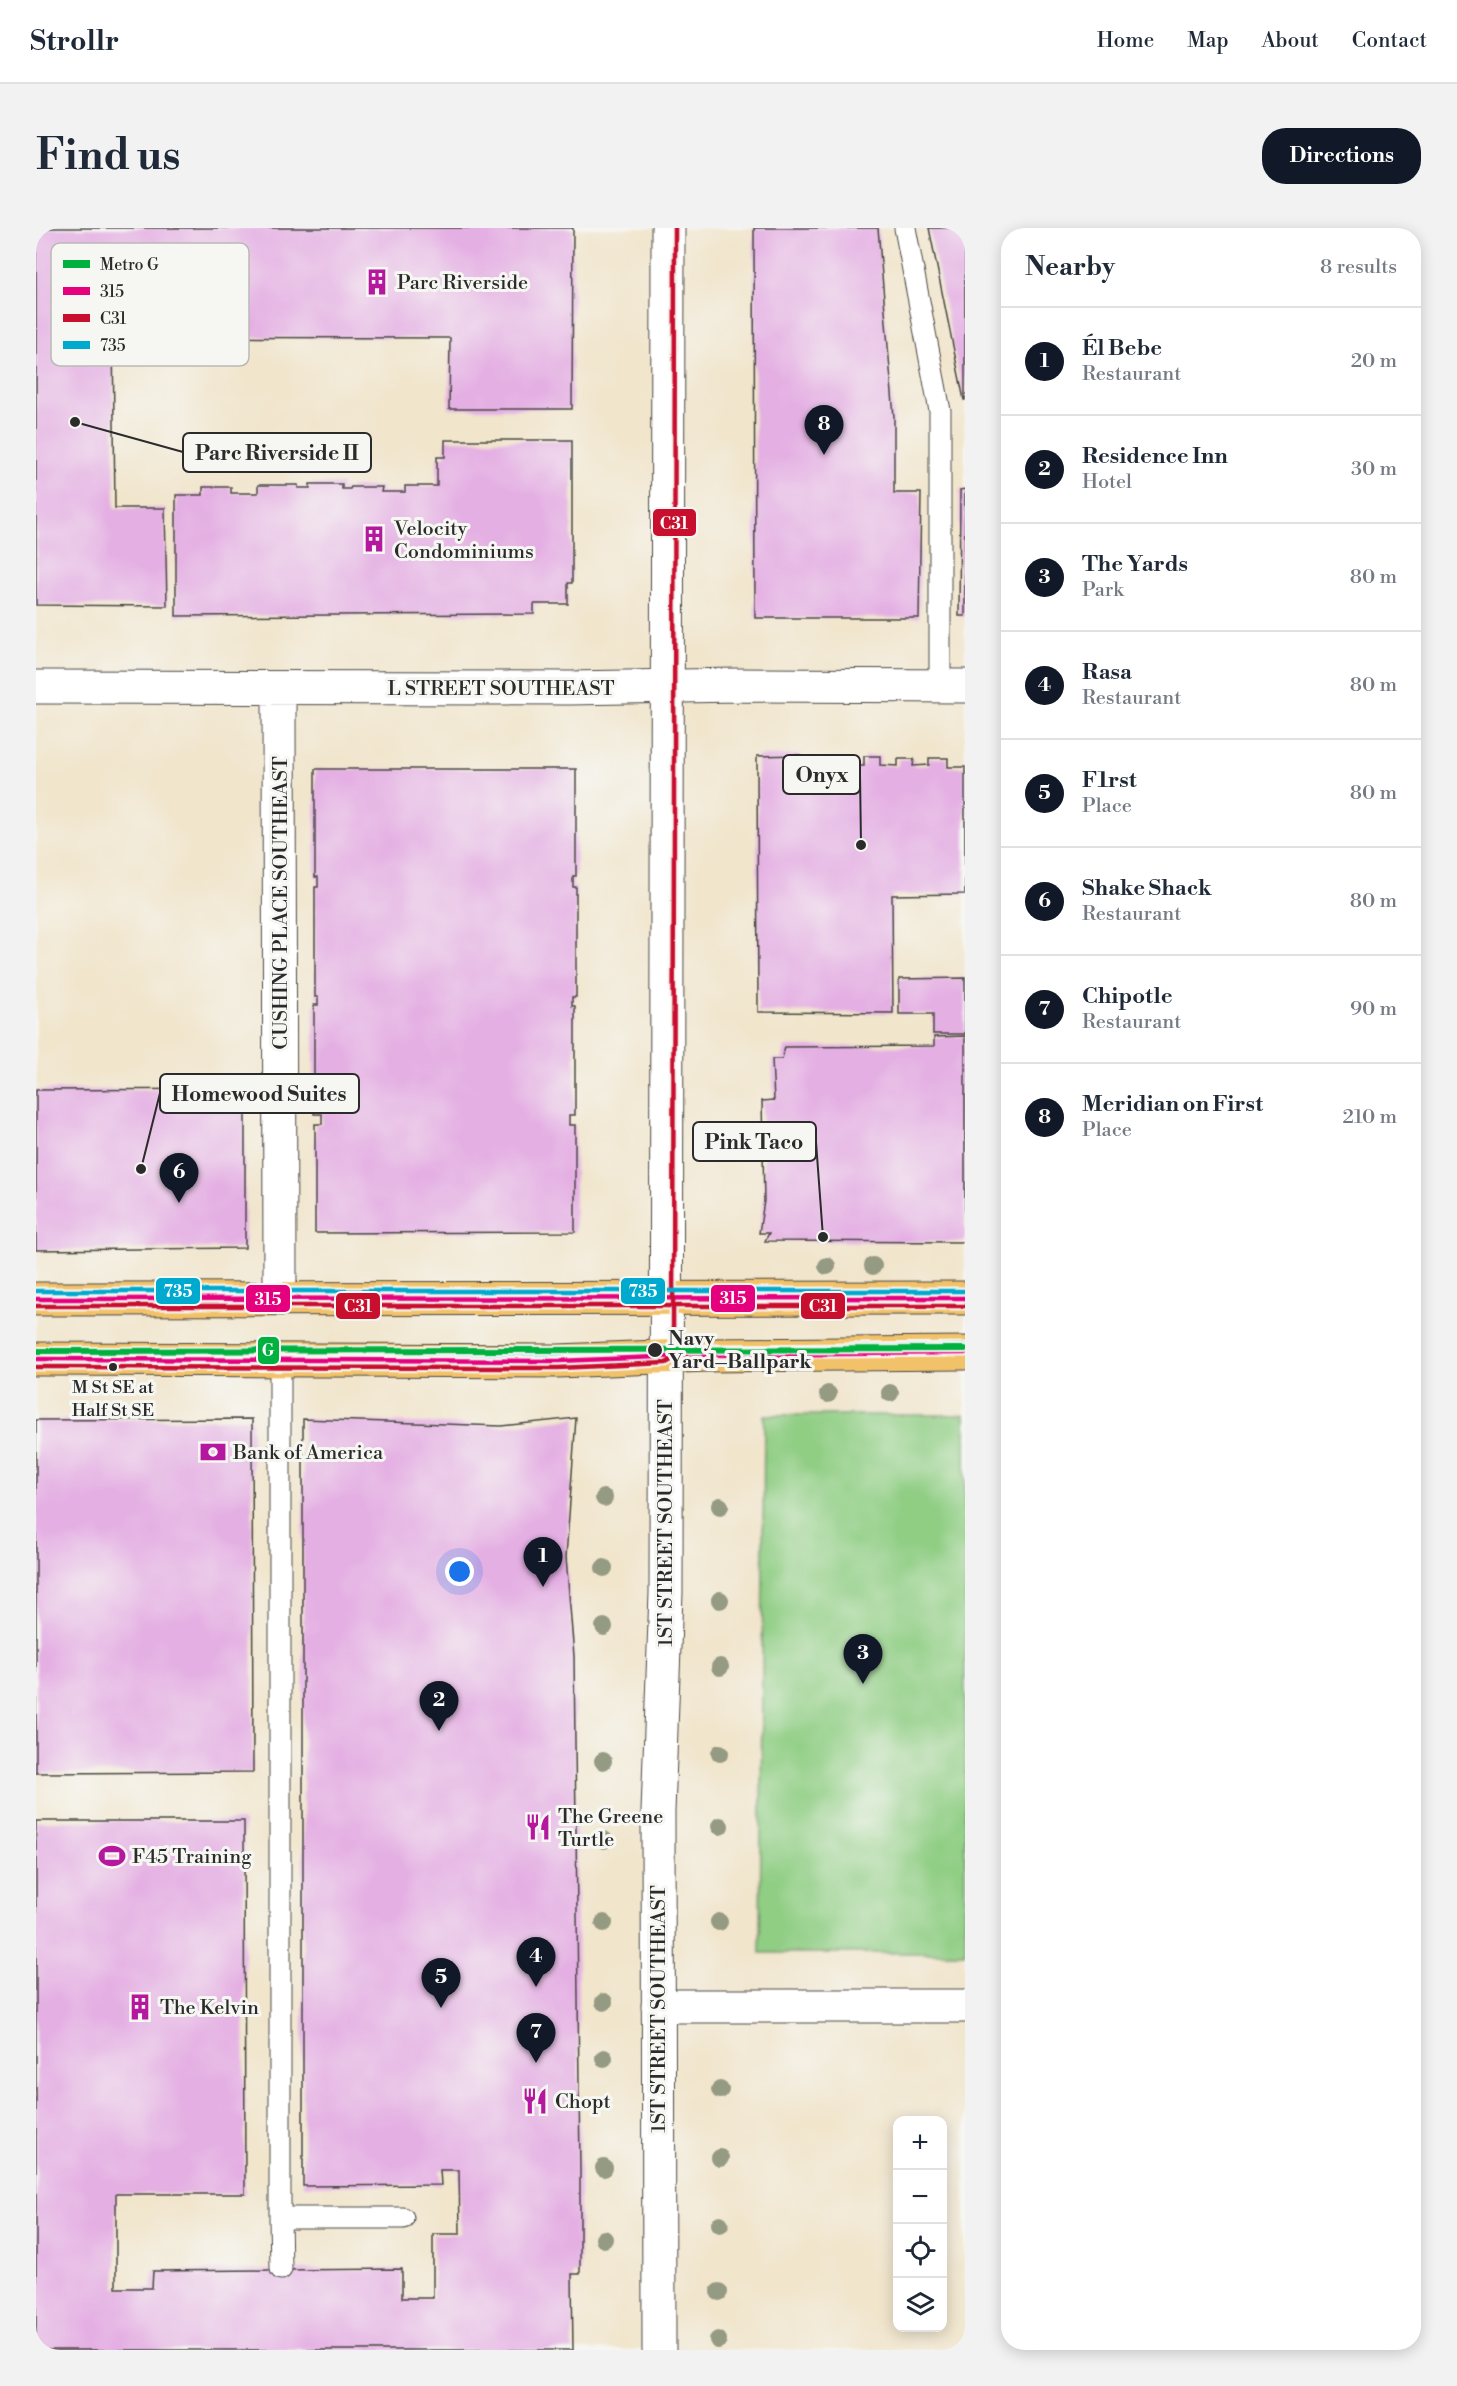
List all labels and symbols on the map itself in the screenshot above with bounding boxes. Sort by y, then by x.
legend [51,243,249,366]
text: Metro G [100,255,159,275]
building icon: Parc Riverside [362,267,392,297]
place label: Parc Riverside [397,271,528,296]
text: 315 [100,282,124,302]
text: C31 [100,309,126,329]
text: 735 [100,336,126,356]
pin: 8 [804,406,844,455]
callout: Parc Riverside II [183,433,371,472]
text: Parc Riverside II [195,441,359,467]
line badge: C31 [652,508,697,537]
text: C31 [660,514,688,534]
place label: Velocity Condominiums [393,517,534,565]
building icon: Velocity Condominiums [359,524,389,554]
street label: L STREET SOUTHEAST [388,677,615,702]
callout: Onyx [783,755,860,794]
street label: CUSHING PLACE SOUTHEAST [269,756,294,1050]
text: Onyx [796,763,849,789]
callout: Homewood Suites [160,1074,359,1113]
text: Homewood Suites [172,1082,346,1108]
callout: Pink Taco [693,1122,816,1161]
text: Pink Taco [705,1130,803,1156]
pin: 6 [160,1154,198,1203]
line badge: 735 [155,1277,201,1305]
line badge: 735 [620,1277,666,1305]
text: 735 [164,1282,192,1302]
text: 735 [629,1282,657,1302]
line badge: 315 [245,1284,291,1313]
line badge: 315 [710,1284,756,1313]
text: 315 [720,1289,746,1309]
text: 315 [255,1290,281,1310]
line badge: C31 [335,1292,381,1320]
line badge: C31 [800,1292,846,1320]
text: C31 [344,1297,372,1317]
text: C31 [809,1297,837,1317]
place label: Navy Yard–Ballpark [668,1327,812,1375]
line badge: G [257,1336,280,1365]
text: G [262,1341,275,1361]
marker: Navy Yard–Ballpark [646,1341,664,1359]
marker: M St SE at Half St SE [107,1361,119,1373]
place label: M St SE at Half St SE [72,1376,155,1422]
street label: 1ST STREET SOUTHEAST [654,1399,679,1647]
bank icon: Bank of America [198,1437,228,1467]
place label: Bank of America [232,1441,384,1466]
pin: 1 [524,1538,562,1587]
your location [445,1557,474,1586]
pin: 3 [844,1634,882,1684]
pin: 2 [420,1682,458,1731]
place label: The Greene Turtle [558,1805,663,1853]
restaurant icon: The Greene Turtle [523,1812,553,1842]
sports icon: F45 Training [97,1841,127,1871]
place label: F45 Training [132,1845,252,1870]
street label: 1ST STREET SOUTHEAST [647,1885,672,2133]
pin: 4 [516,1938,556,1987]
pin: 5 [422,1958,460,2008]
building icon: The Kelvin [125,1992,155,2022]
place label: The Kelvin [160,1996,259,2021]
pin: 7 [516,2014,556,2063]
restaurant icon: Chopt [520,2086,550,2116]
place label: Chopt [555,2090,611,2115]

